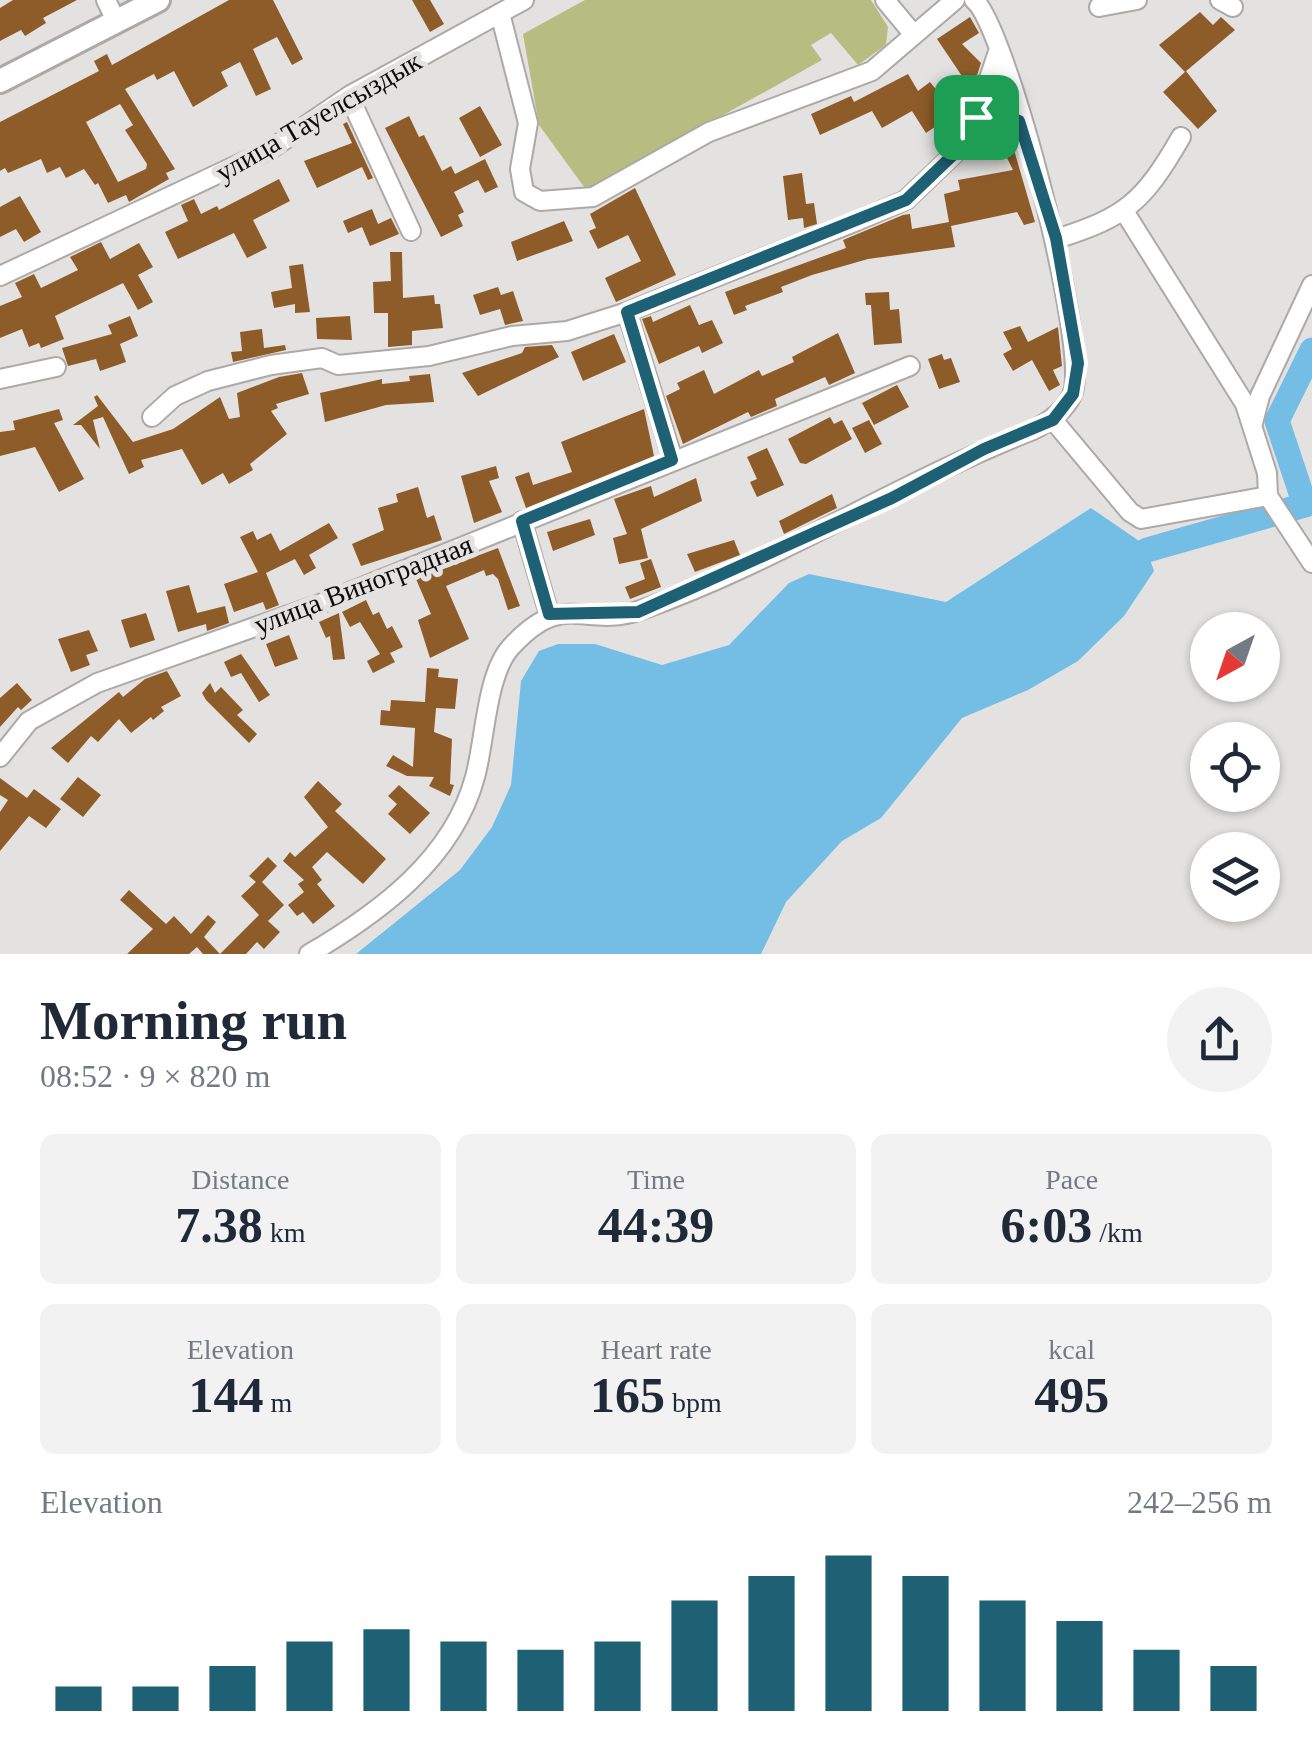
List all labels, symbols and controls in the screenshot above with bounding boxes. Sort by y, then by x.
street label: улица Тауелсыздык [210,45,427,188]
pin [934,75,1019,160]
icon: arrive [949,90,1004,145]
street label: улица Виноградная [250,529,477,640]
north arrow [1190,612,1280,702]
map controls [1190,612,1280,922]
button: locate [1190,722,1280,812]
button: layers [1190,832,1280,922]
button: share [1167,987,1272,1092]
text: Morning run [40,990,347,1051]
text: 08:52 · 9 × 820 m [40,1058,270,1094]
text: Distance [191,1164,289,1195]
text: Time [627,1164,685,1195]
text: Pace [1045,1164,1098,1195]
text: 7.38 [175,1197,263,1253]
text: 44:39 [598,1197,714,1253]
text: 6:03 [1001,1197,1092,1253]
text: km [263,1217,305,1248]
text: /km [1092,1217,1143,1248]
text: Elevation [187,1334,294,1365]
text: Heart rate [600,1334,712,1365]
text: kcal [1048,1334,1095,1365]
text: 144 [188,1367,263,1423]
text: 165 [590,1367,665,1423]
text: 495 [1034,1367,1109,1423]
text: m [263,1387,292,1418]
text: bpm [665,1387,722,1418]
text: Elevation [40,1484,163,1520]
text: 242–256 m [1127,1484,1272,1520]

